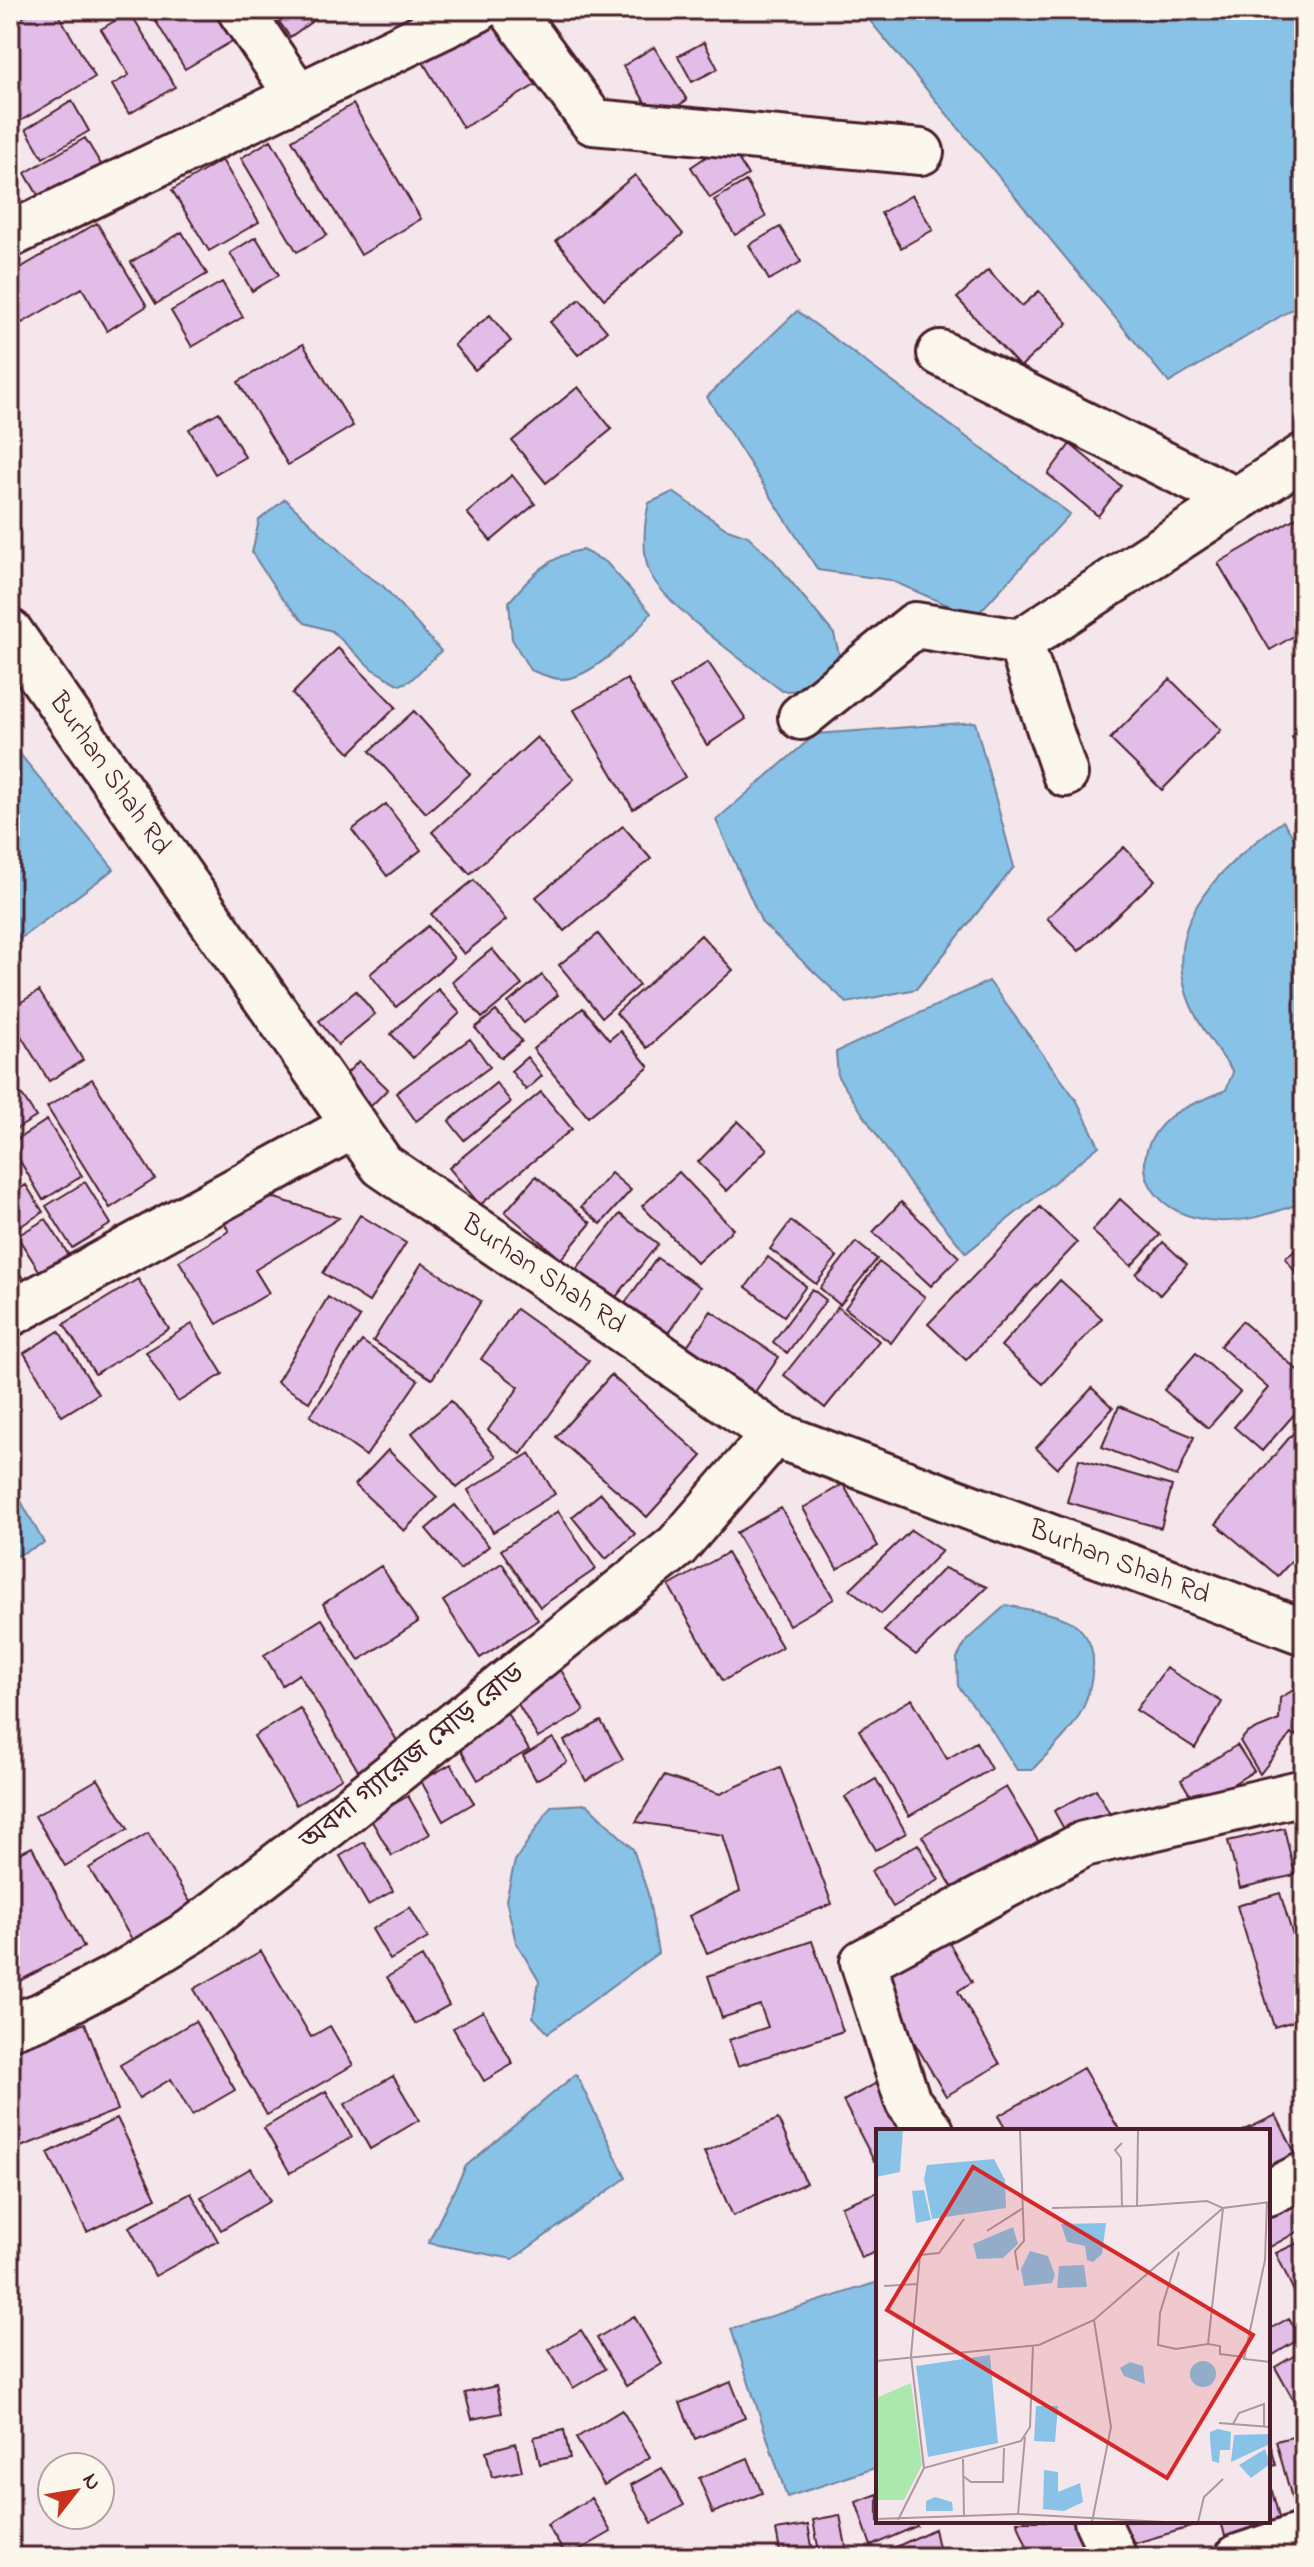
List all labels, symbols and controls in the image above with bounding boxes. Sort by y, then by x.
street label: Burhan Shah Rd [37,683,181,864]
street label: Burhan Shah Rd [452,1204,634,1345]
street label: Burhan Shah Rd [1022,1509,1216,1616]
street label: অবদা গ্যারেজ মোড় রোড [291,1654,535,1862]
inset map [876,2129,1270,2523]
north arrow [36,2451,116,2531]
text: N [73,2468,108,2497]

